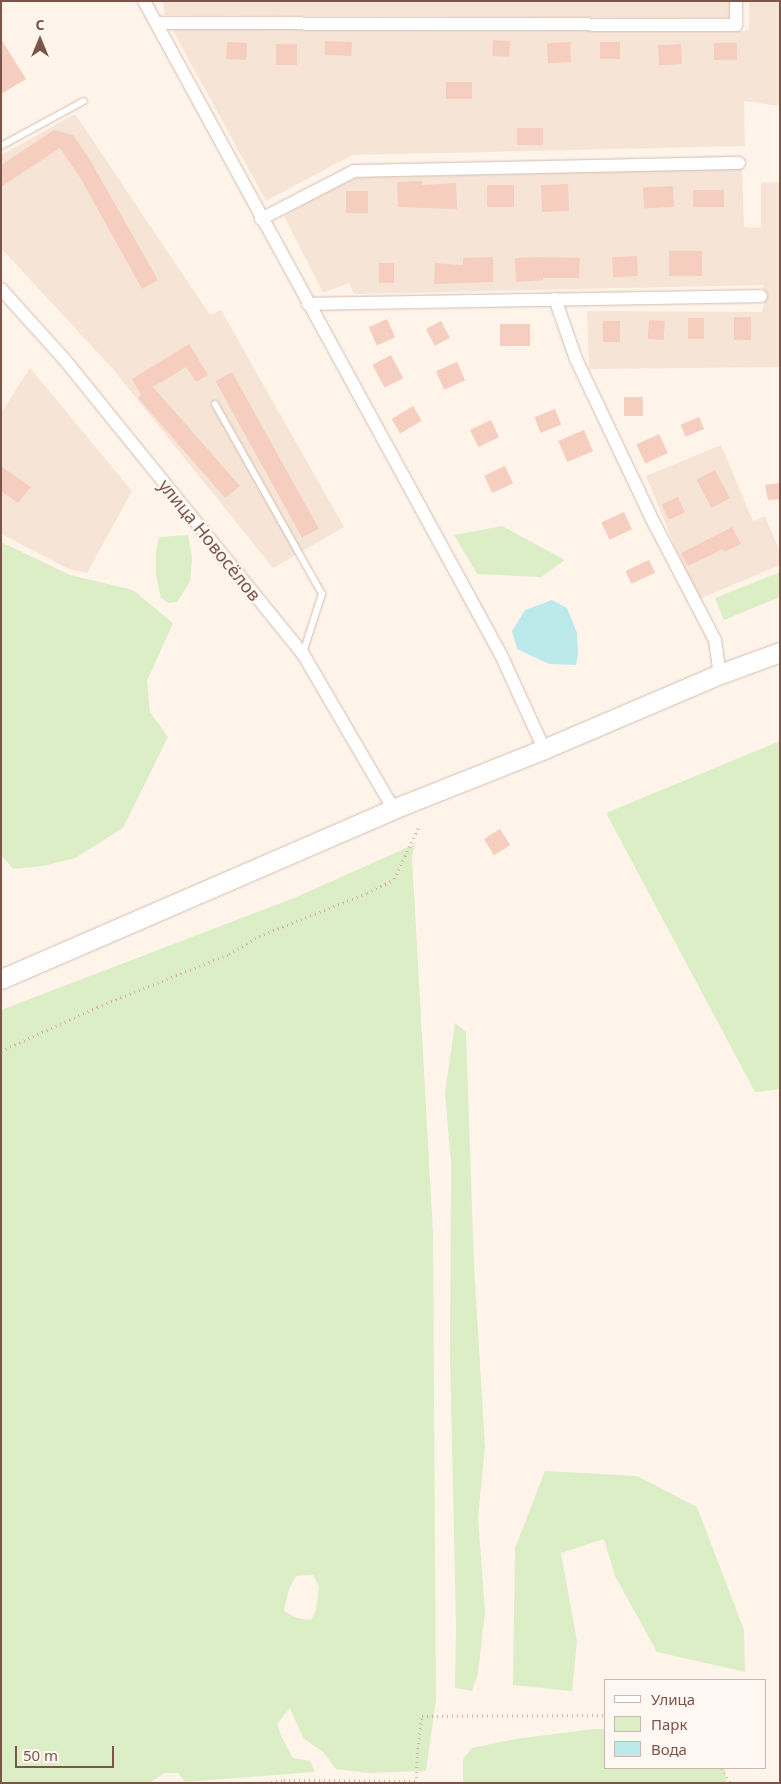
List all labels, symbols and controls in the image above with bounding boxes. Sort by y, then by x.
north arrow [15,15,65,65]
text: С [35,15,45,34]
street label: улица Новосёлов [154,475,266,605]
legend [604,1679,766,1769]
text: Улица [651,1689,695,1709]
text: Парк [651,1714,687,1734]
scale bar [18,1736,116,1768]
text: Вода [651,1739,687,1759]
text: 50 m [23,1745,58,1765]

